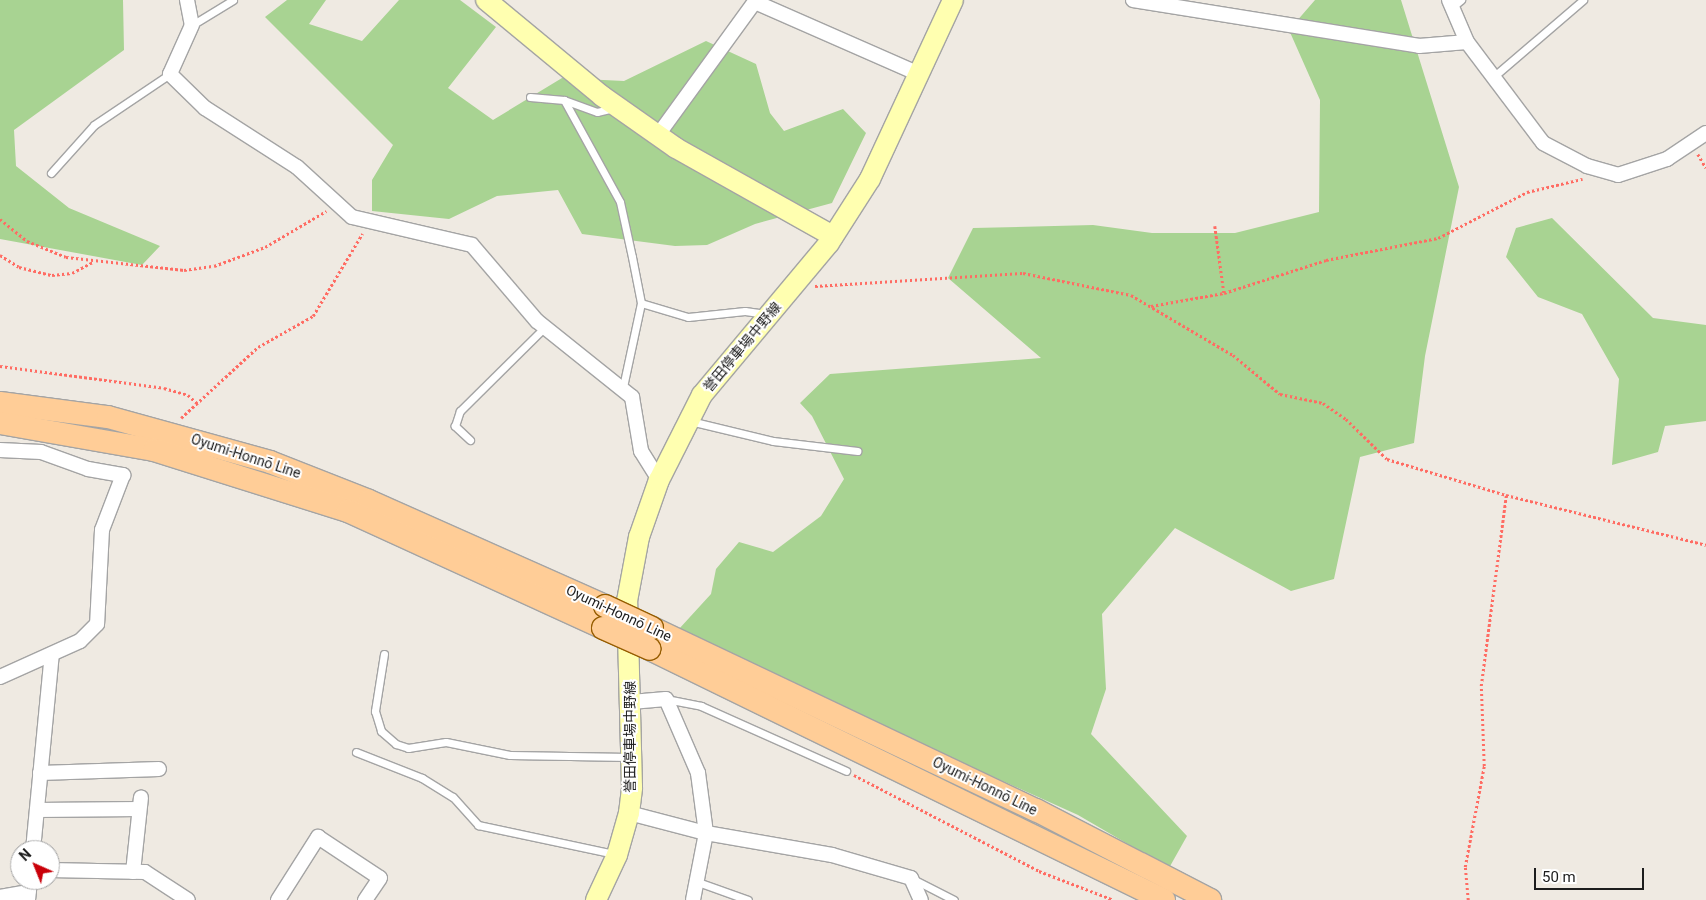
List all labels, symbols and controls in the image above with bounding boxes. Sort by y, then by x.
street label: 誉田停車場中野線 [700,299,784,395]
street label: Oyumi-Honnō Line [189,430,303,482]
street label: Oyumi-Honnō Line [564,581,674,645]
street label: 誉田停車場中野線 [622,681,638,793]
street label: Oyumi-Honnō Line [930,753,1040,819]
north arrow [10,840,60,890]
text: N [16,846,34,864]
scale bar [1536,858,1646,890]
text: 50 m [1542,868,1576,886]

